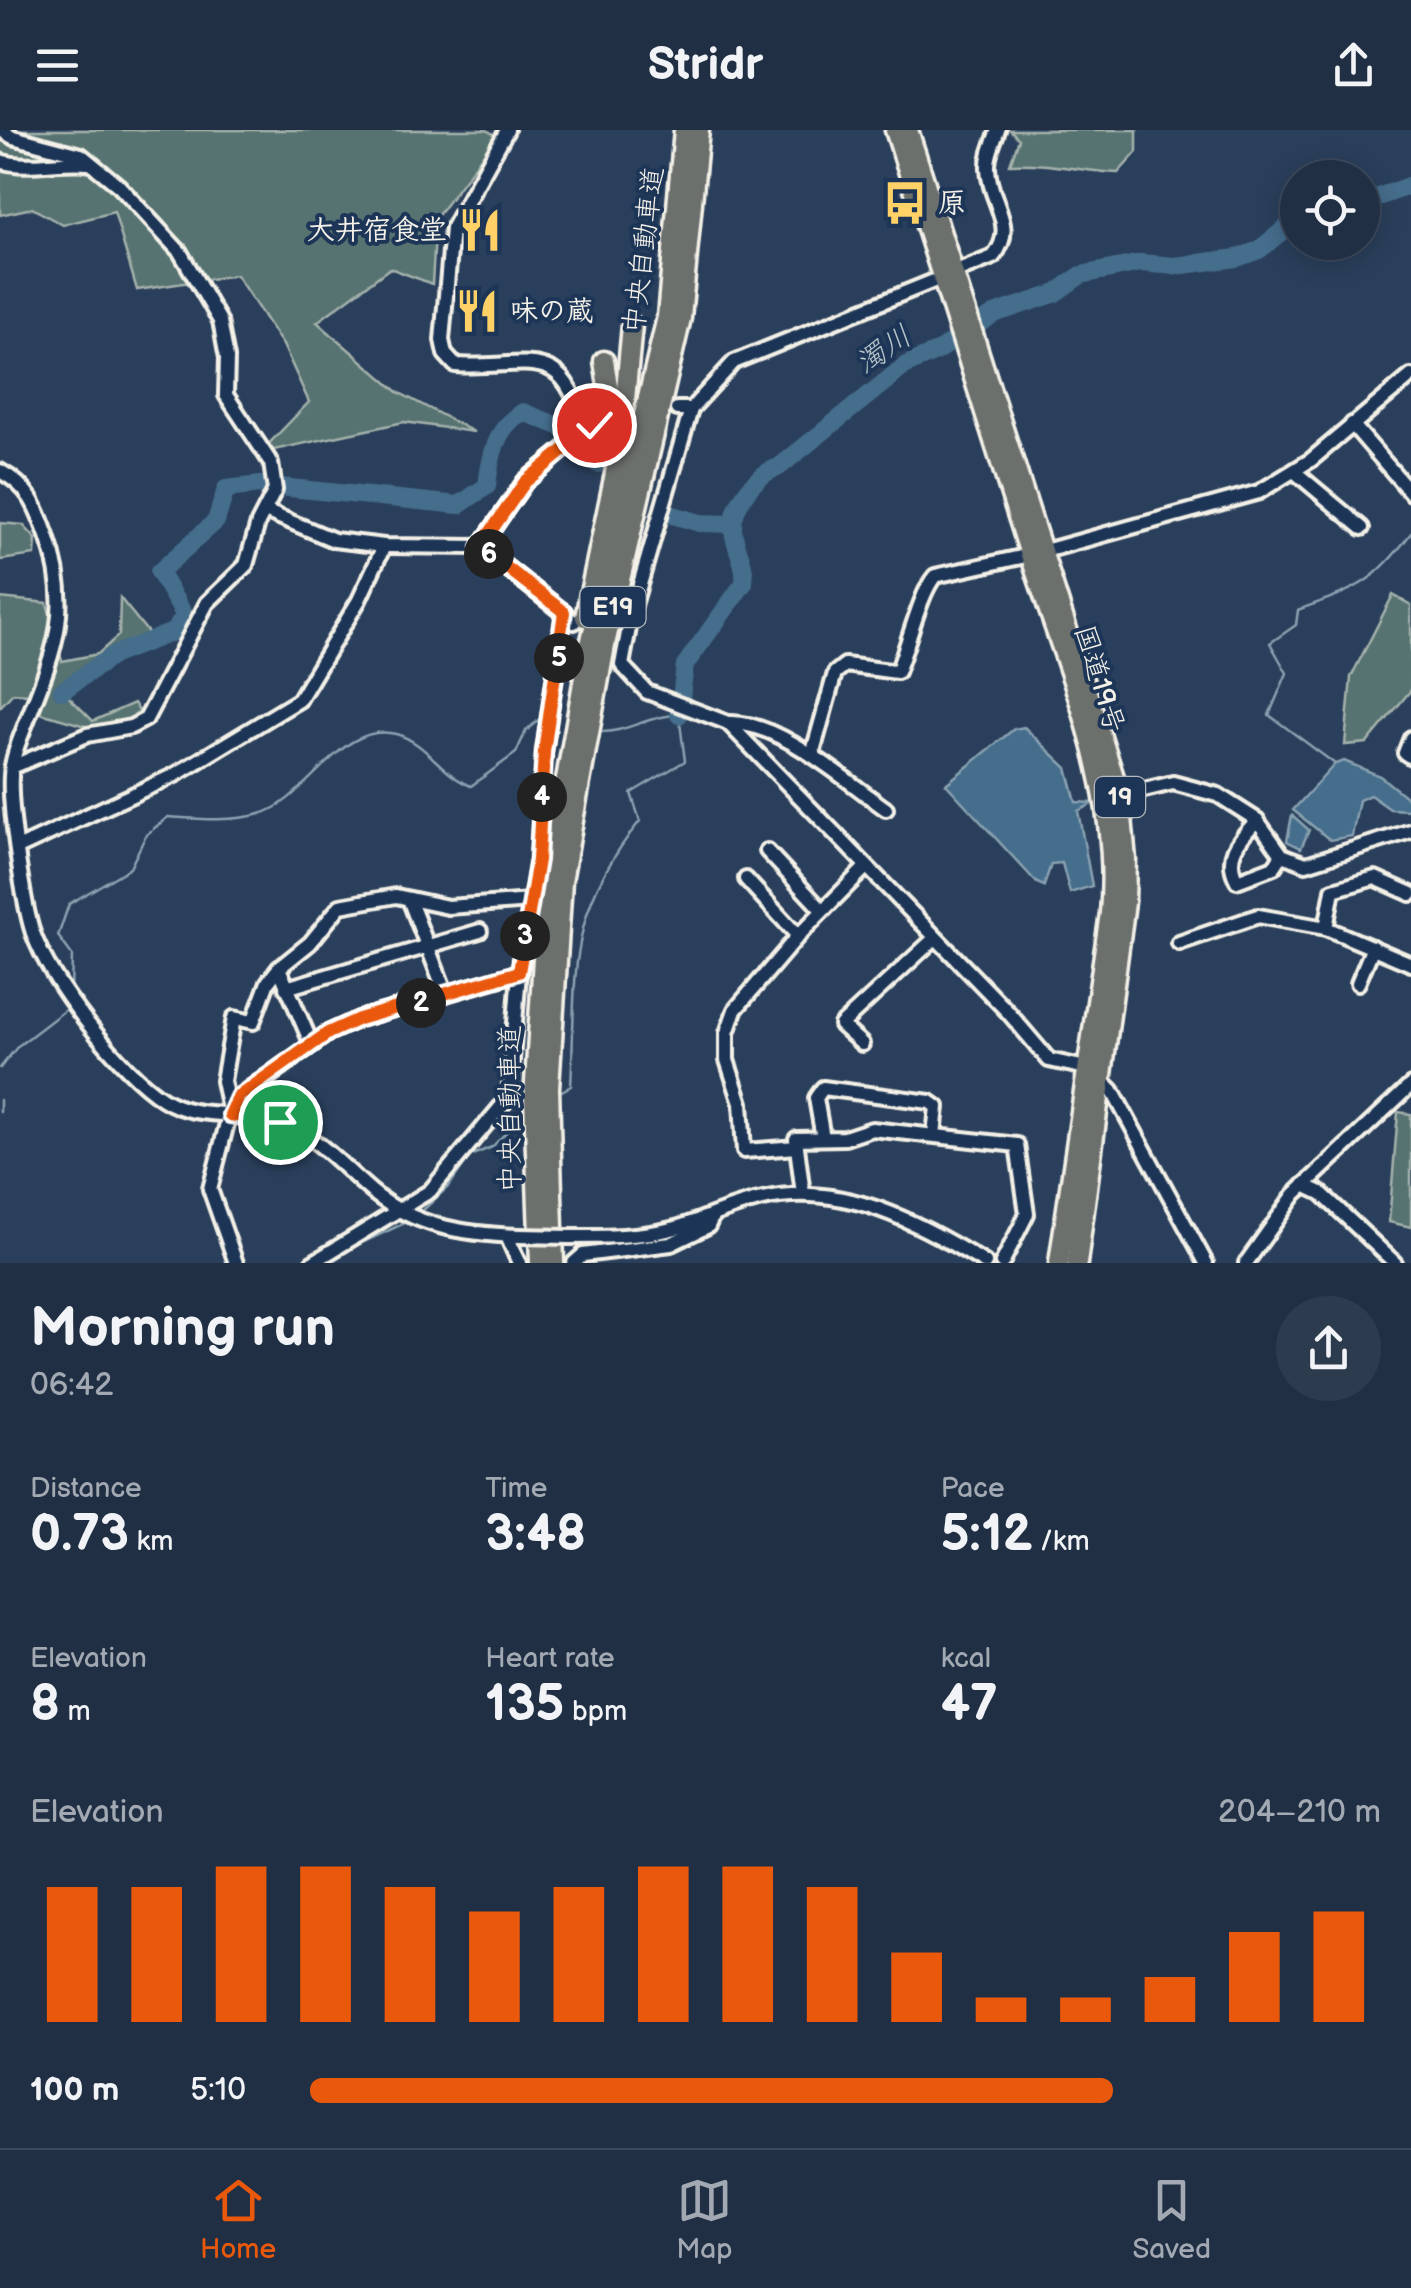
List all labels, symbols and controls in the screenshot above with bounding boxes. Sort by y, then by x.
icon: menu [30,38,85,93]
text: Stridr [648,38,763,93]
icon: share [1326,38,1381,93]
map controls [1280,160,1380,260]
button: locate [1280,160,1380,260]
street label: 中央自動車道 [617,165,671,335]
bus stop icon: 原 [881,179,929,227]
place label: 原 [938,187,966,220]
restaurant icon: 大井宿食堂 [456,206,504,254]
place label: 大井宿食堂 [307,214,447,247]
restaurant icon: 味の蔵 [453,287,501,335]
place label: 味の蔵 [510,295,594,328]
water label: 濁川 [849,318,919,382]
pin [552,383,637,468]
icon: check [567,398,622,453]
pin: 6 [464,529,514,579]
text: 6 [481,537,497,570]
road number: E19 [580,587,646,627]
street label: 国道19号 [1067,621,1131,737]
pin: 5 [534,633,584,683]
text: 5 [551,641,567,674]
pin: 4 [517,772,567,822]
road number: 19 [1095,777,1145,817]
text: 4 [534,780,550,813]
pin: 3 [500,911,550,961]
text: 3 [517,919,533,952]
pin: 2 [396,978,446,1028]
text: 2 [413,986,429,1019]
street label: 中央自動車道 [494,1025,527,1193]
pin [238,1080,323,1165]
icon: arrive [253,1095,308,1150]
text: Morning run [30,1295,335,1362]
button: share [1276,1296,1381,1401]
text: 06:42 [30,1366,113,1405]
text: Distance [30,1472,142,1505]
text: Time [485,1472,547,1505]
text: Pace [941,1472,1005,1505]
text: 0.73 [30,1505,129,1565]
text: 3:48 [485,1505,586,1565]
text: 5:12 [941,1505,1033,1565]
text: km [129,1525,173,1558]
text: /km [1033,1525,1090,1558]
text: Elevation [30,1642,147,1675]
text: Heart rate [485,1642,615,1675]
text: kcal [941,1642,991,1675]
text: 8 [30,1675,60,1735]
text: 135 [485,1675,564,1735]
text: 47 [941,1675,998,1735]
text: m [60,1695,91,1728]
text: bpm [564,1695,627,1728]
text: Elevation [30,1793,163,1832]
text: 204–210 m [1218,1793,1381,1832]
text: 100 m [30,2071,119,2110]
text: 5:10 [190,2071,246,2110]
tab: Home [200,2173,276,2266]
tab: Map [676,2173,732,2266]
tab: Saved [1132,2173,1211,2266]

